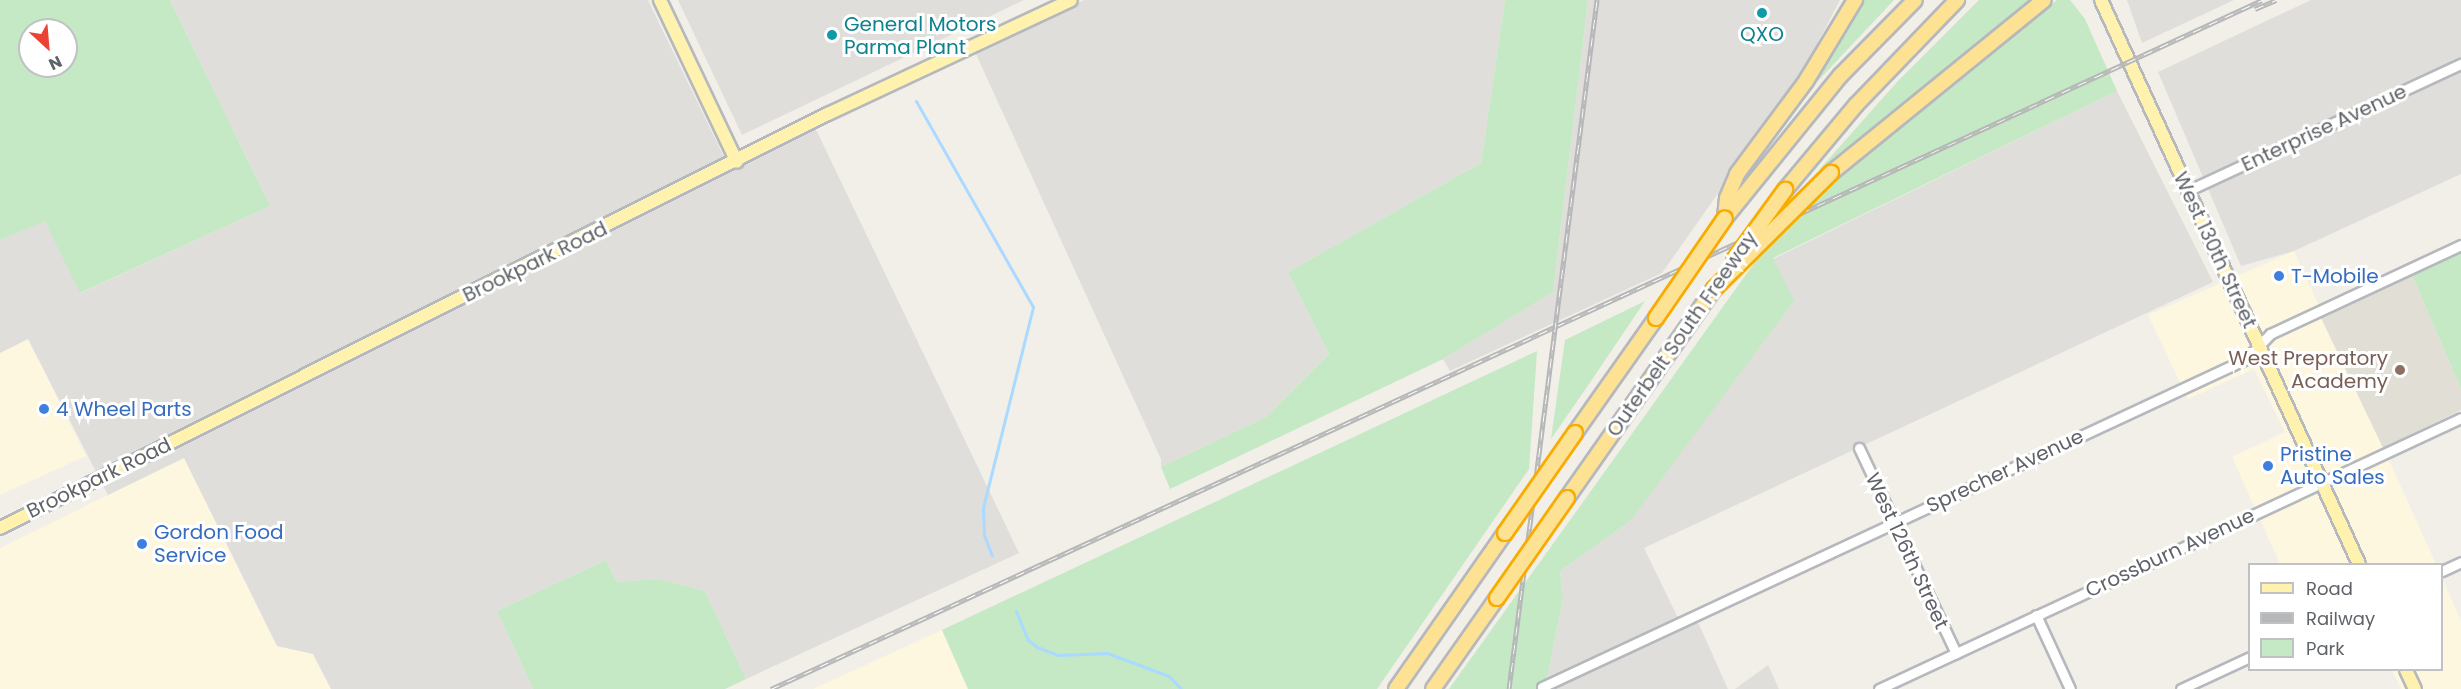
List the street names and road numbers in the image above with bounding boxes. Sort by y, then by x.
street label: Enterprise Avenue [2238,79,2410,177]
street label: West 130th Street [2168,168,2262,332]
street label: Brookpark Road [459,217,611,307]
street label: Outerbelt South Freeway [1602,227,1762,441]
street label: Sprecher Avenue [1923,424,2087,518]
street label: Brookpark Road [23,433,175,523]
street label: West 126th Street [1860,469,1954,633]
street label: Crossburn Avenue [2082,503,2258,603]

